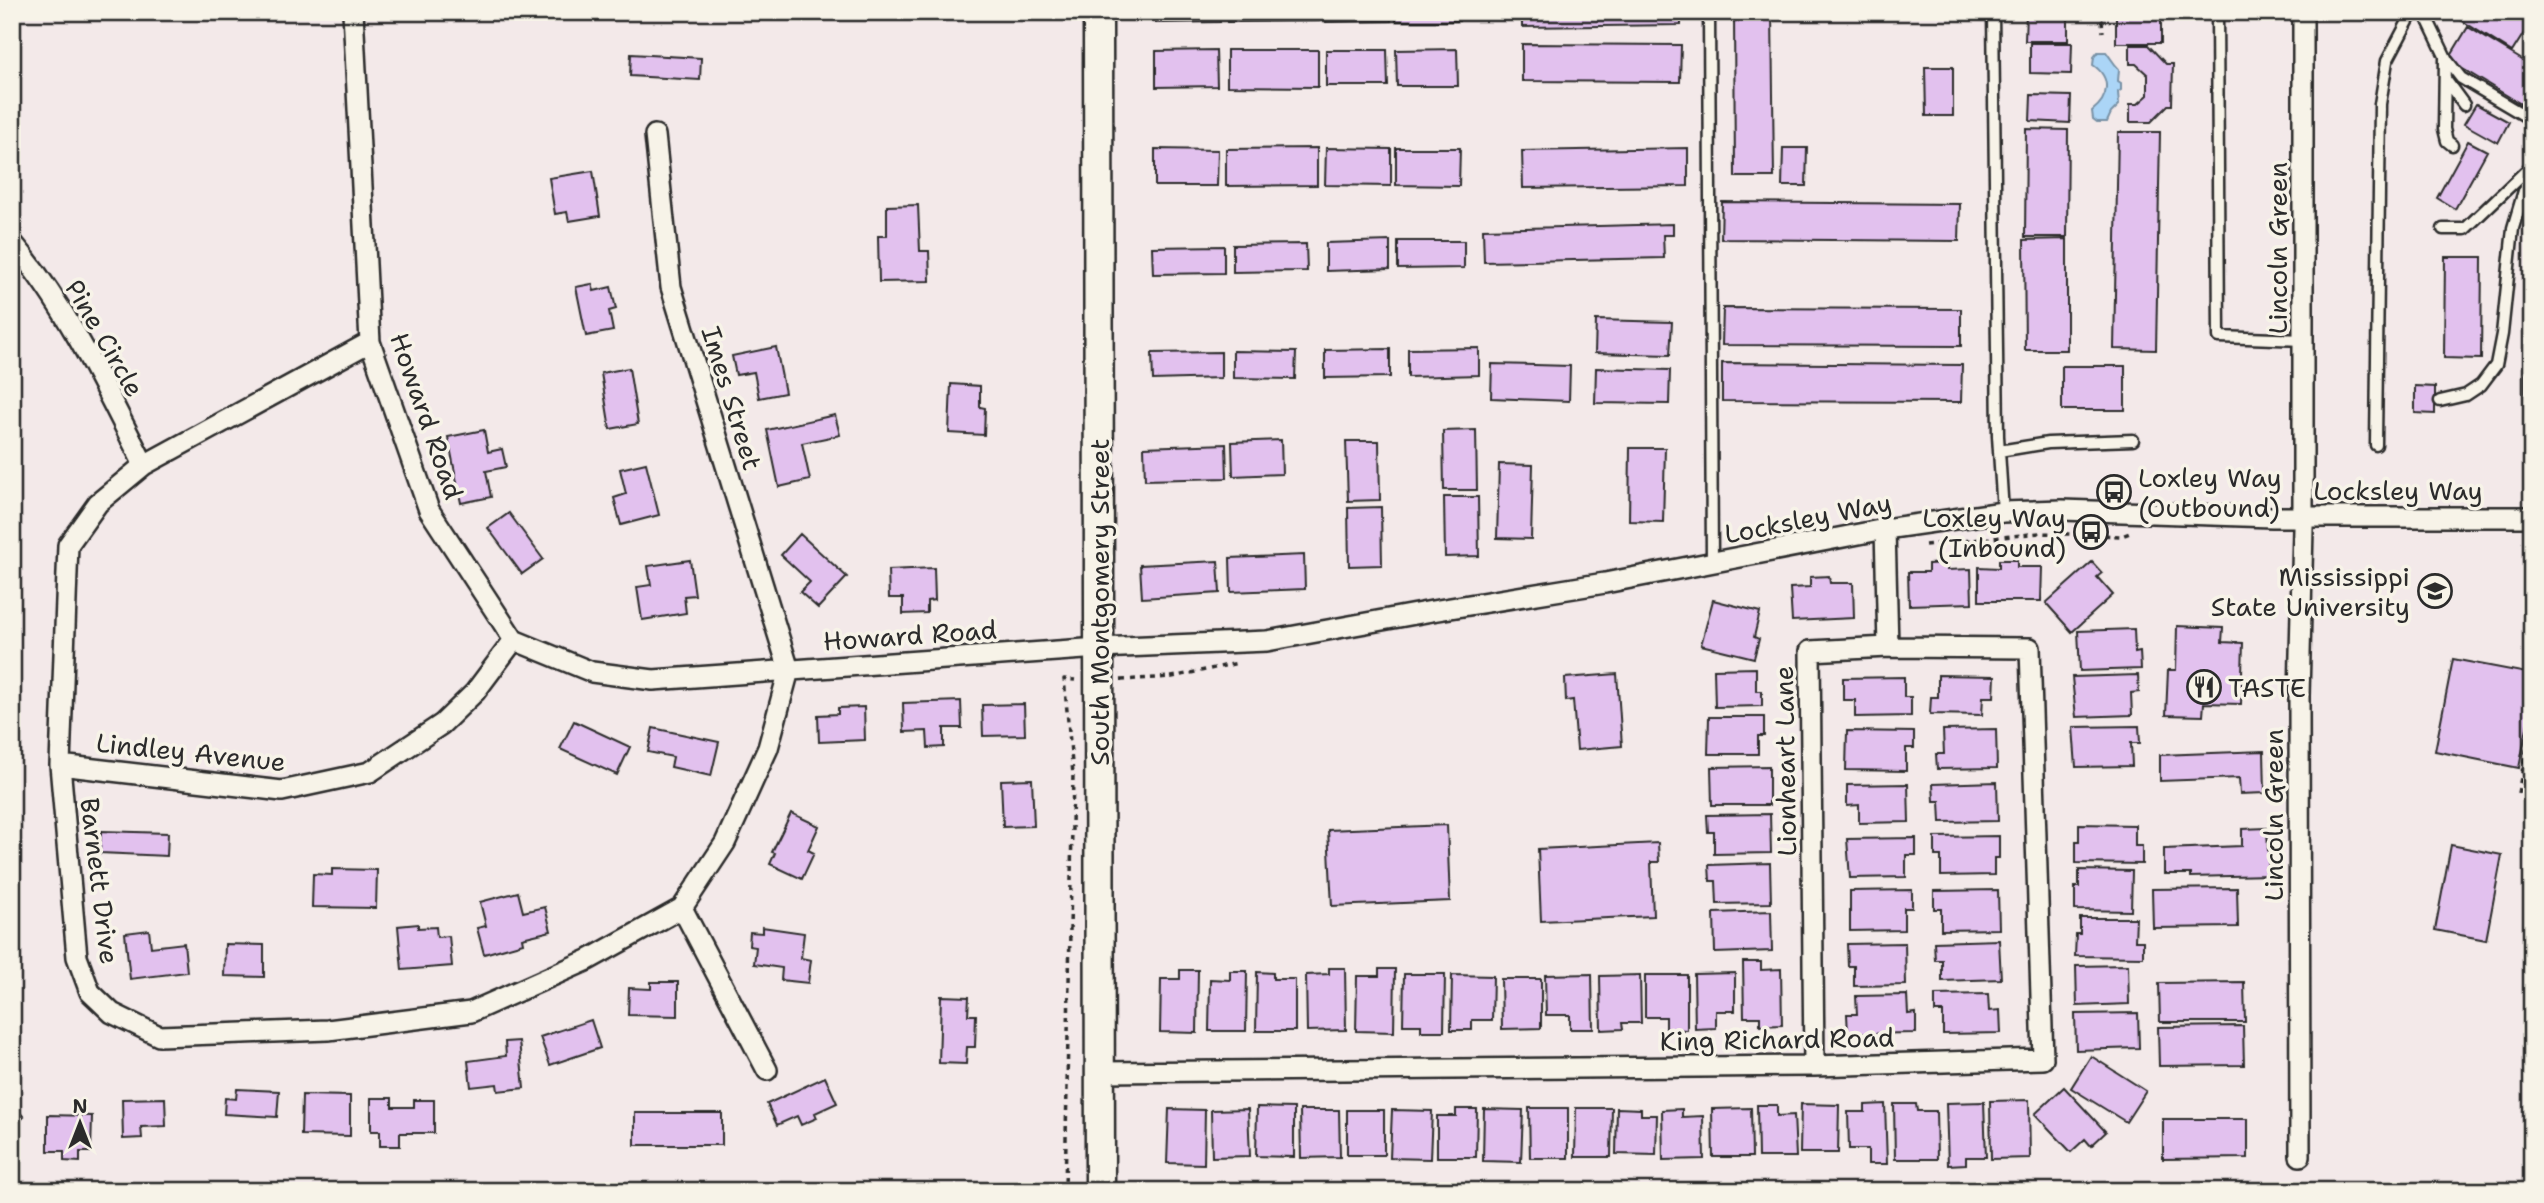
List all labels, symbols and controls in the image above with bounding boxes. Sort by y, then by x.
street label: Lincoln Green [2260,162,2295,334]
street label: Pine Circle [57,273,153,403]
street label: Imes Street [694,322,770,474]
street label: Howard Road [382,328,472,504]
street label: South Montgomery Street [1082,438,1117,766]
place label: Loxley Way (Outbound) [2138,460,2282,525]
bus stop icon: Loxley Way (Outbound) [2095,473,2133,511]
street label: Locksley Way [2313,473,2483,508]
street label: Locksley Way [1721,485,1895,551]
place label: Loxley Way (Inbound) [1922,500,2066,565]
bus stop icon: Loxley Way (Inbound) [2072,513,2110,551]
place label: Mississippi State University [2211,559,2410,624]
school or university icon: Mississippi State University [2416,572,2454,610]
street label: Howard Road [822,611,998,659]
street label: Lionheart Lane [1766,665,1804,857]
restaurant icon: TASTE [2185,668,2223,706]
place label: TASTE [2228,670,2306,705]
street label: Lindley Avenue [95,725,287,779]
street label: Lincoln Green [2256,729,2291,901]
street label: Barnett Drive [72,796,128,966]
street label: King Richard Road [1659,1019,1895,1059]
north arrow [46,1088,116,1158]
text: N [72,1094,88,1119]

